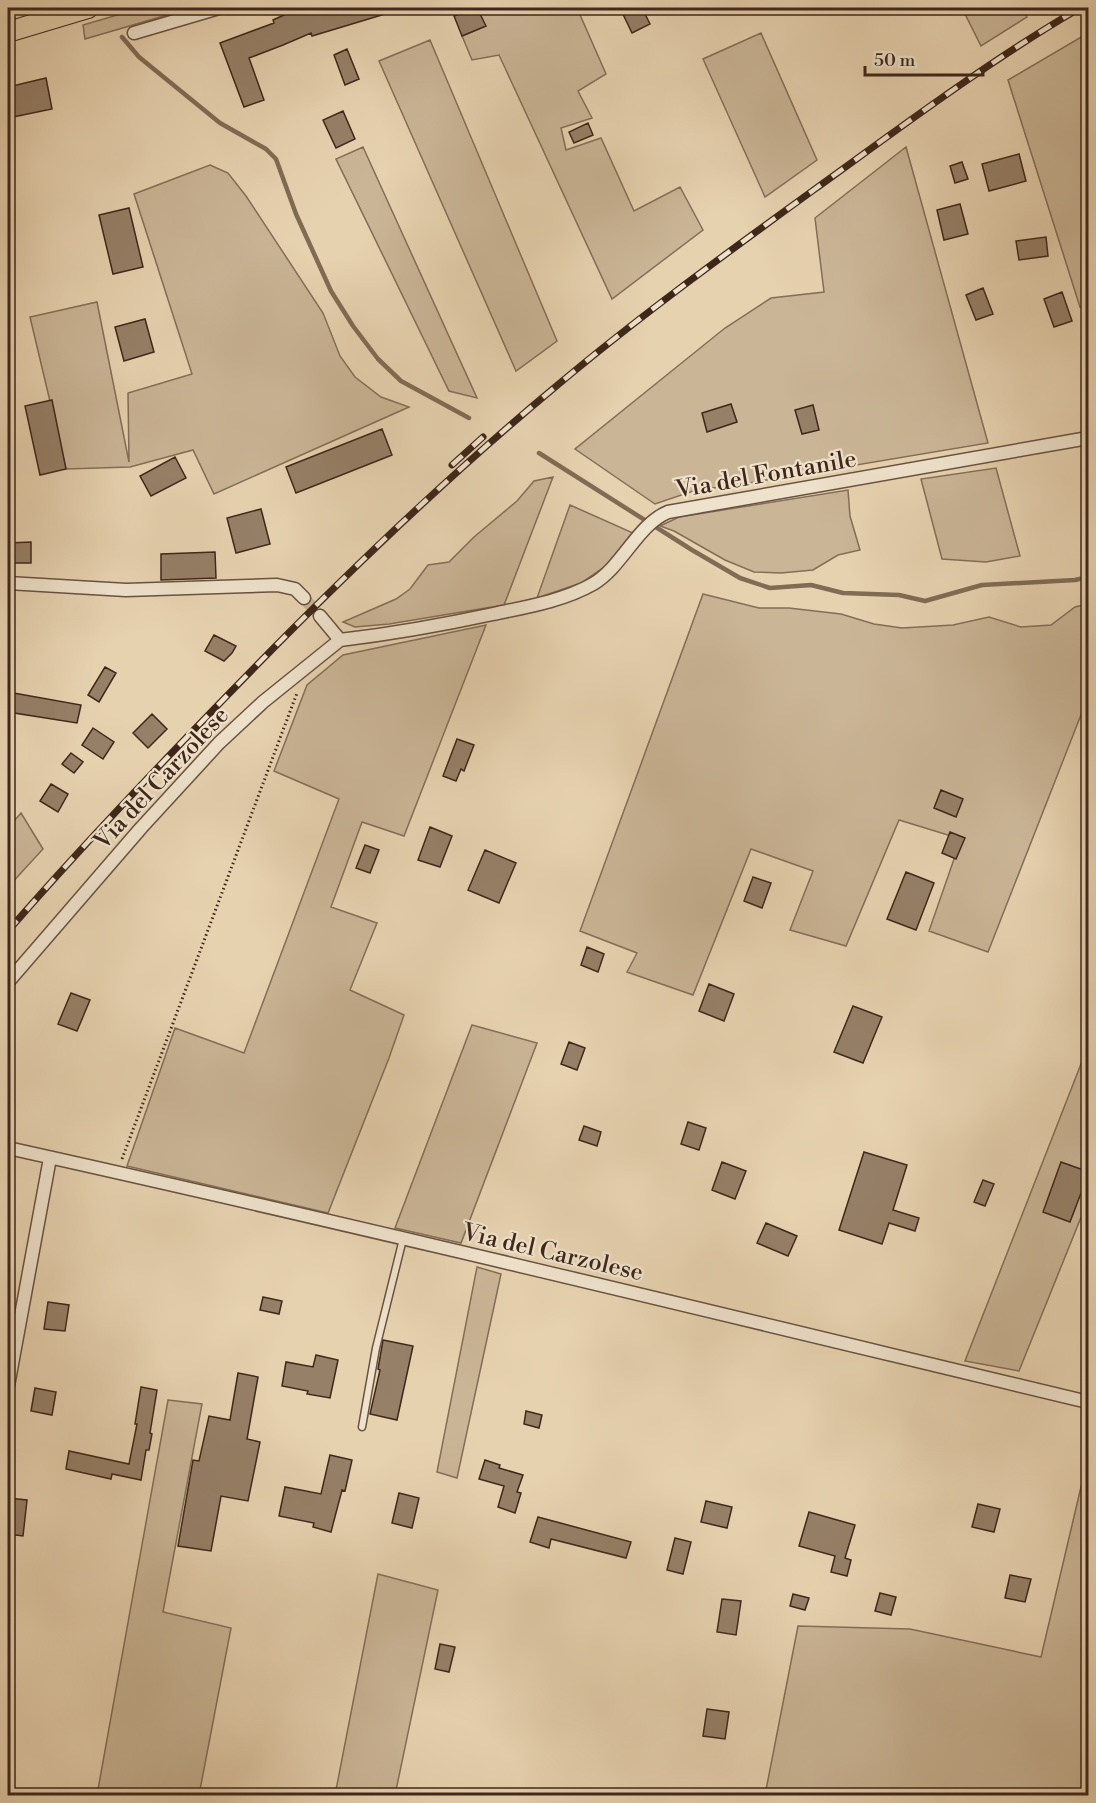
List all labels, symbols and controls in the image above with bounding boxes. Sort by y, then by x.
scale bar [865,39,984,77]
text: 50 m [874,49,916,72]
street label: Via del Fontanile [673,444,859,506]
street label: Via del Carzolese [87,701,236,857]
street label: Via del Carzolese [459,1217,646,1288]

